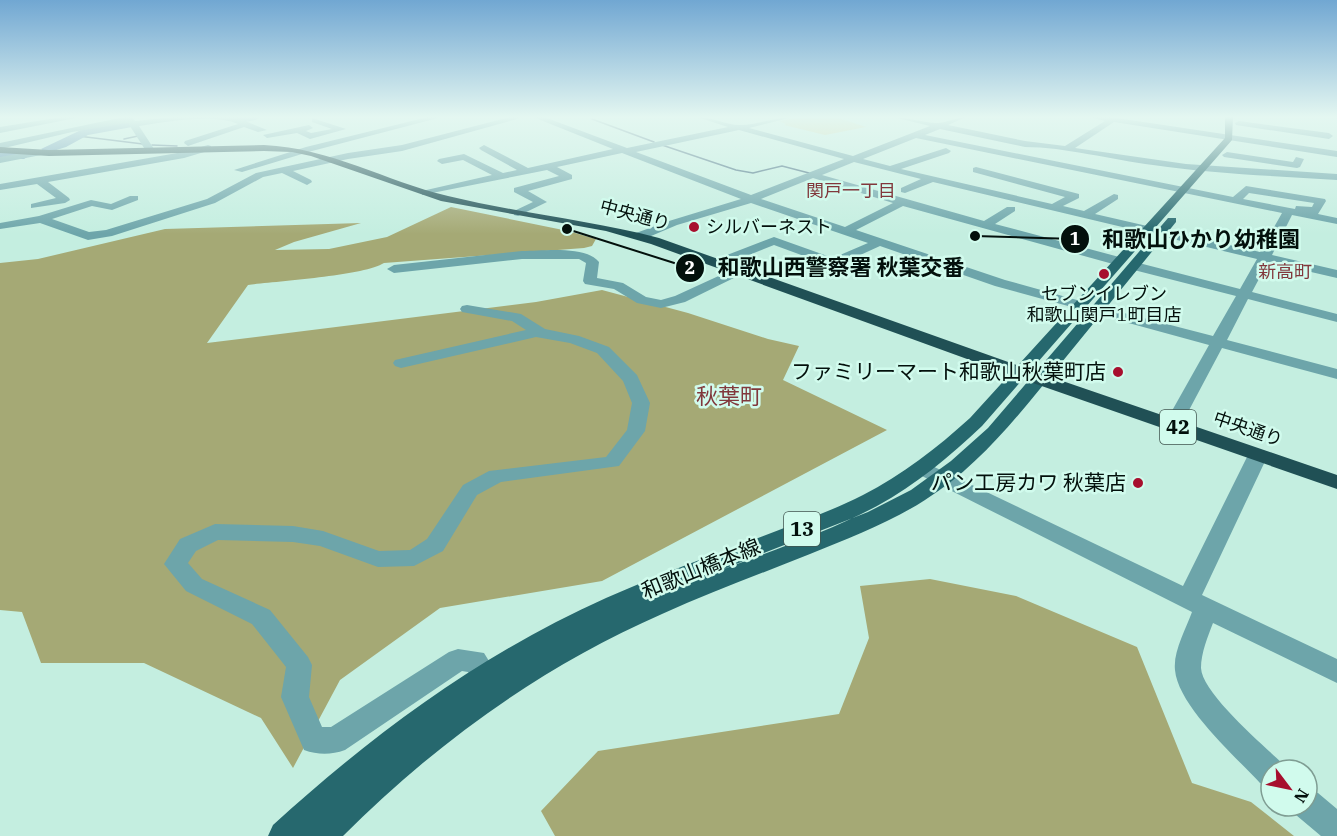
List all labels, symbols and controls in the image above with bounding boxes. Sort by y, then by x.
district label: 関戸一丁目 [806,179,896,202]
street label: 中央通り [597,194,673,235]
place label: シルバーネスト [706,215,832,238]
callout: 和歌山ひかり幼稚園 [1060,219,1312,259]
marker: シルバーネスト [687,220,701,234]
text: 和歌山ひかり幼稚園 [1102,224,1300,253]
text: 1 [1070,227,1081,250]
callout: 和歌山西警察署 秋葉交番 [675,248,976,288]
text: 和歌山西警察署 秋葉交番 [717,252,965,281]
text: 2 [685,256,695,279]
district label: 新高町 [1258,260,1312,283]
marker: セブンイレブン 和歌山関戸1町目店 [1097,267,1111,281]
place label: セブンイレブン 和歌山関戸1町目店 [1027,282,1181,326]
place label: ファミリーマート和歌山秋葉町店 [791,357,1106,385]
marker: ファミリーマート和歌山秋葉町店 [1111,365,1125,379]
district label: 秋葉町 [696,381,762,410]
street label: 中央通り [1210,406,1286,451]
road number: 42 [1160,410,1196,444]
place label: パン工房カワ 秋葉店 [931,468,1126,496]
marker: パン工房カワ 秋葉店 [1131,476,1145,490]
road number: 13 [784,512,820,546]
street label: 和歌山橋本線 [637,531,764,605]
north arrow [1259,758,1319,818]
text: N [1290,785,1314,807]

